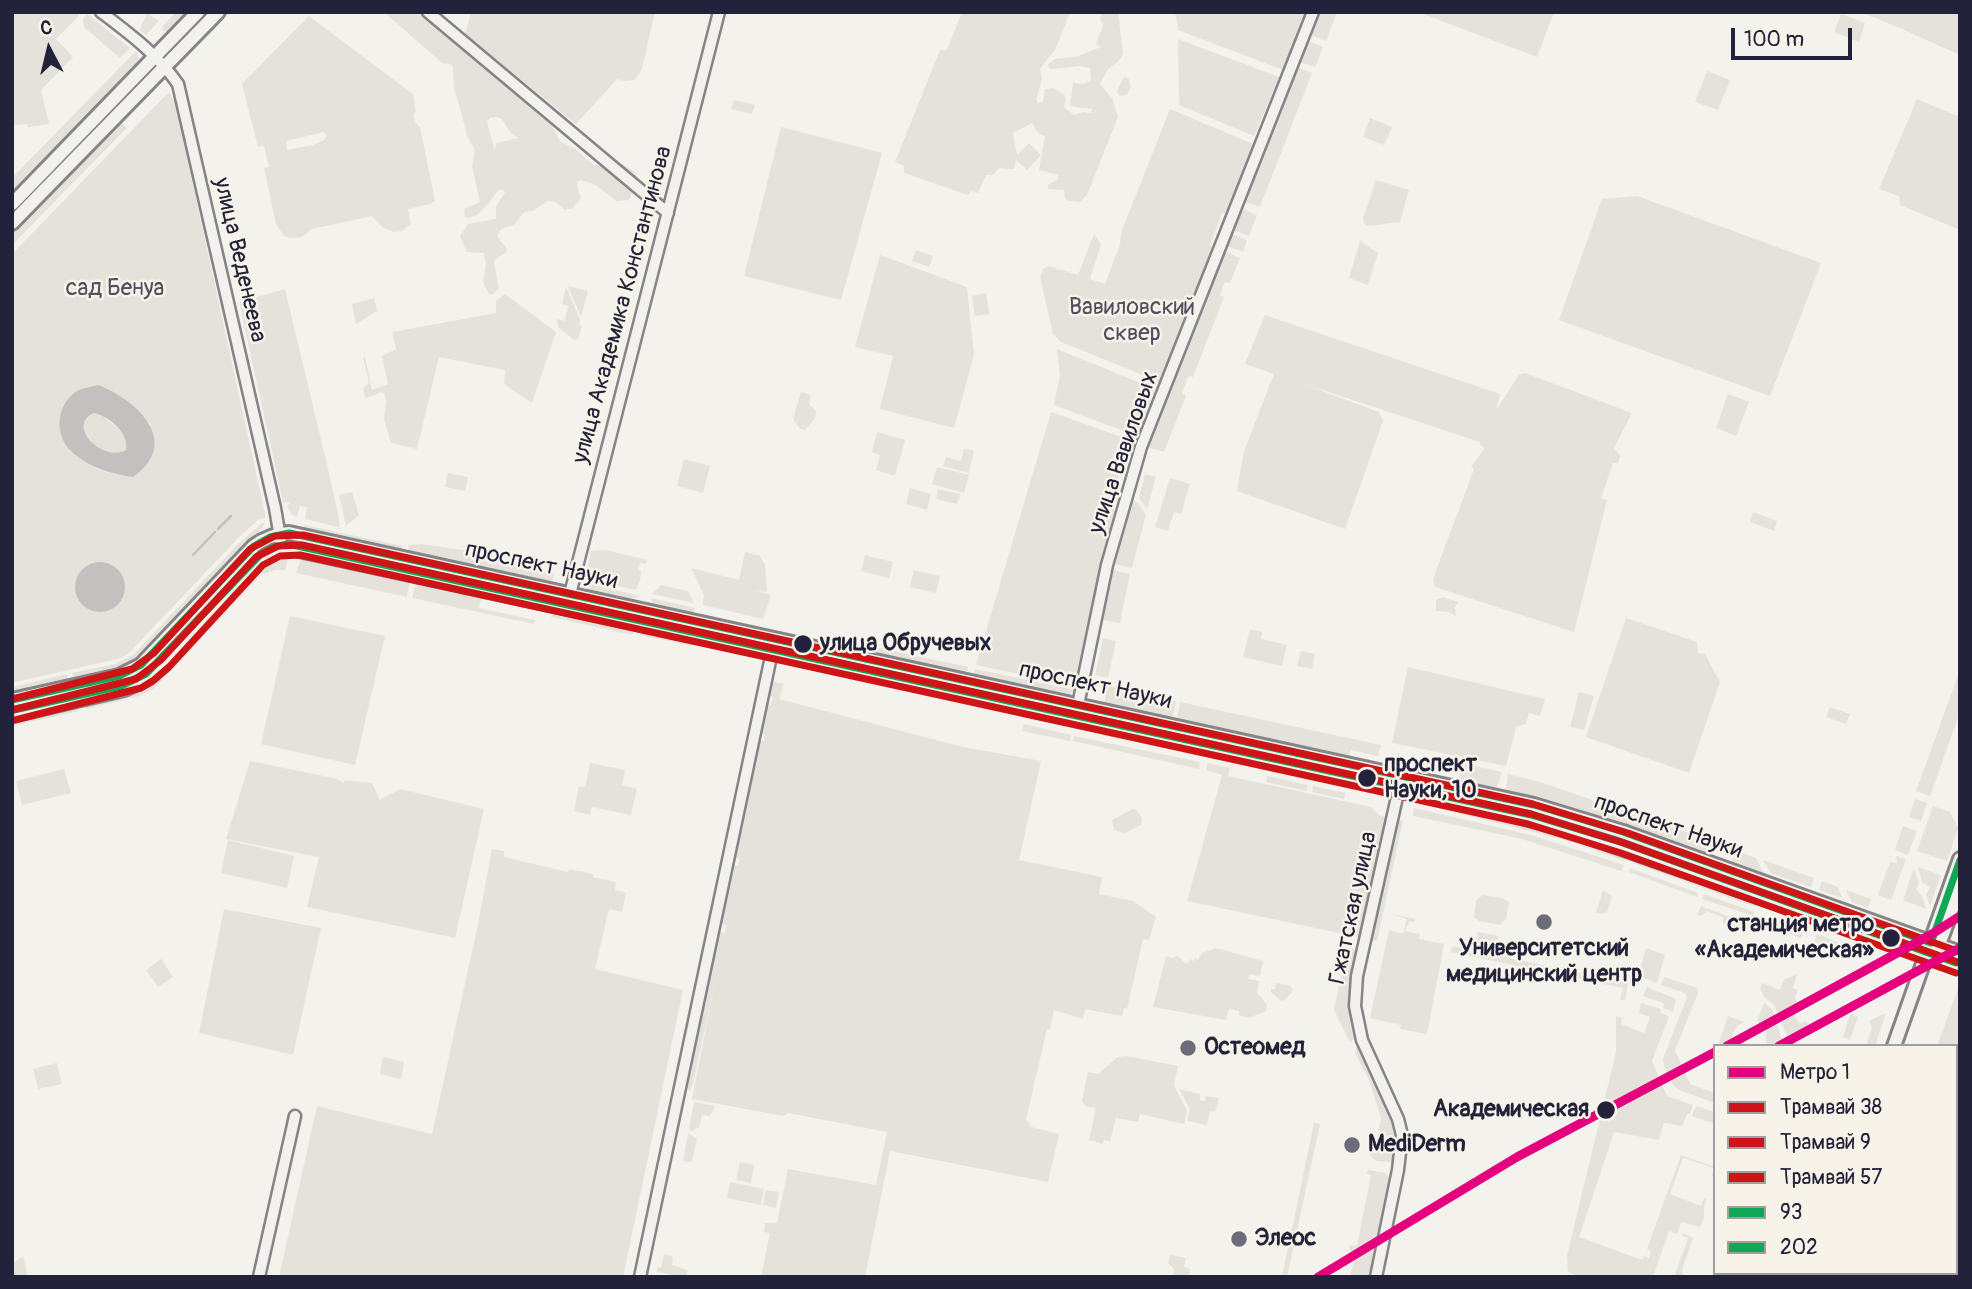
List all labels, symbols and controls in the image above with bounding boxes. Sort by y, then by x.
north arrow [14,14,84,84]
scale bar [1734,14,1855,58]
text: С [39,16,54,41]
text: 100 m [1744,26,1804,53]
street label: улица Академика Константинова [567,143,679,467]
street label: улица Веденеева [207,175,271,345]
park label: сад Бенуа [66,275,164,303]
park label: Вавиловский сквер [1069,294,1195,348]
street label: улица Вавиловых [1083,368,1165,538]
street label: проспект Науки [462,536,620,596]
place label: улица Обручевых [820,630,991,658]
marker: улица Обручевых [792,633,814,655]
street label: проспект Науки [1016,656,1174,716]
place label: проспект Науки, 10 [1384,751,1477,805]
marker: проспект Науки, 10 [1356,767,1378,789]
street label: проспект Науки [1590,789,1746,865]
street label: Гжатская улица [1324,829,1384,987]
place label: станция метро «Академическая» [1695,911,1874,965]
marker: Университетский медицинский центр [1534,912,1554,932]
marker: станция метро «Академическая» [1880,927,1902,949]
place label: Университетский медицинский центр [1446,935,1642,989]
place label: Остеомед [1204,1034,1305,1062]
marker: Остеомед [1178,1038,1198,1058]
legend [1713,1044,1958,1275]
text: Метро 1 [1780,1059,1850,1086]
text: Трамвай 38 [1780,1094,1882,1121]
place label: Академическая [1433,1096,1589,1124]
marker: Академическая [1595,1099,1617,1121]
text: Трамвай 9 [1780,1129,1871,1156]
place label: MediDerm [1368,1131,1466,1159]
marker: MediDerm [1342,1135,1362,1155]
text: Трамвай 57 [1780,1164,1882,1191]
text: 93 [1780,1199,1803,1226]
place label: Элеос [1255,1225,1316,1253]
marker: Элеос [1229,1229,1249,1249]
text: 202 [1780,1234,1818,1261]

